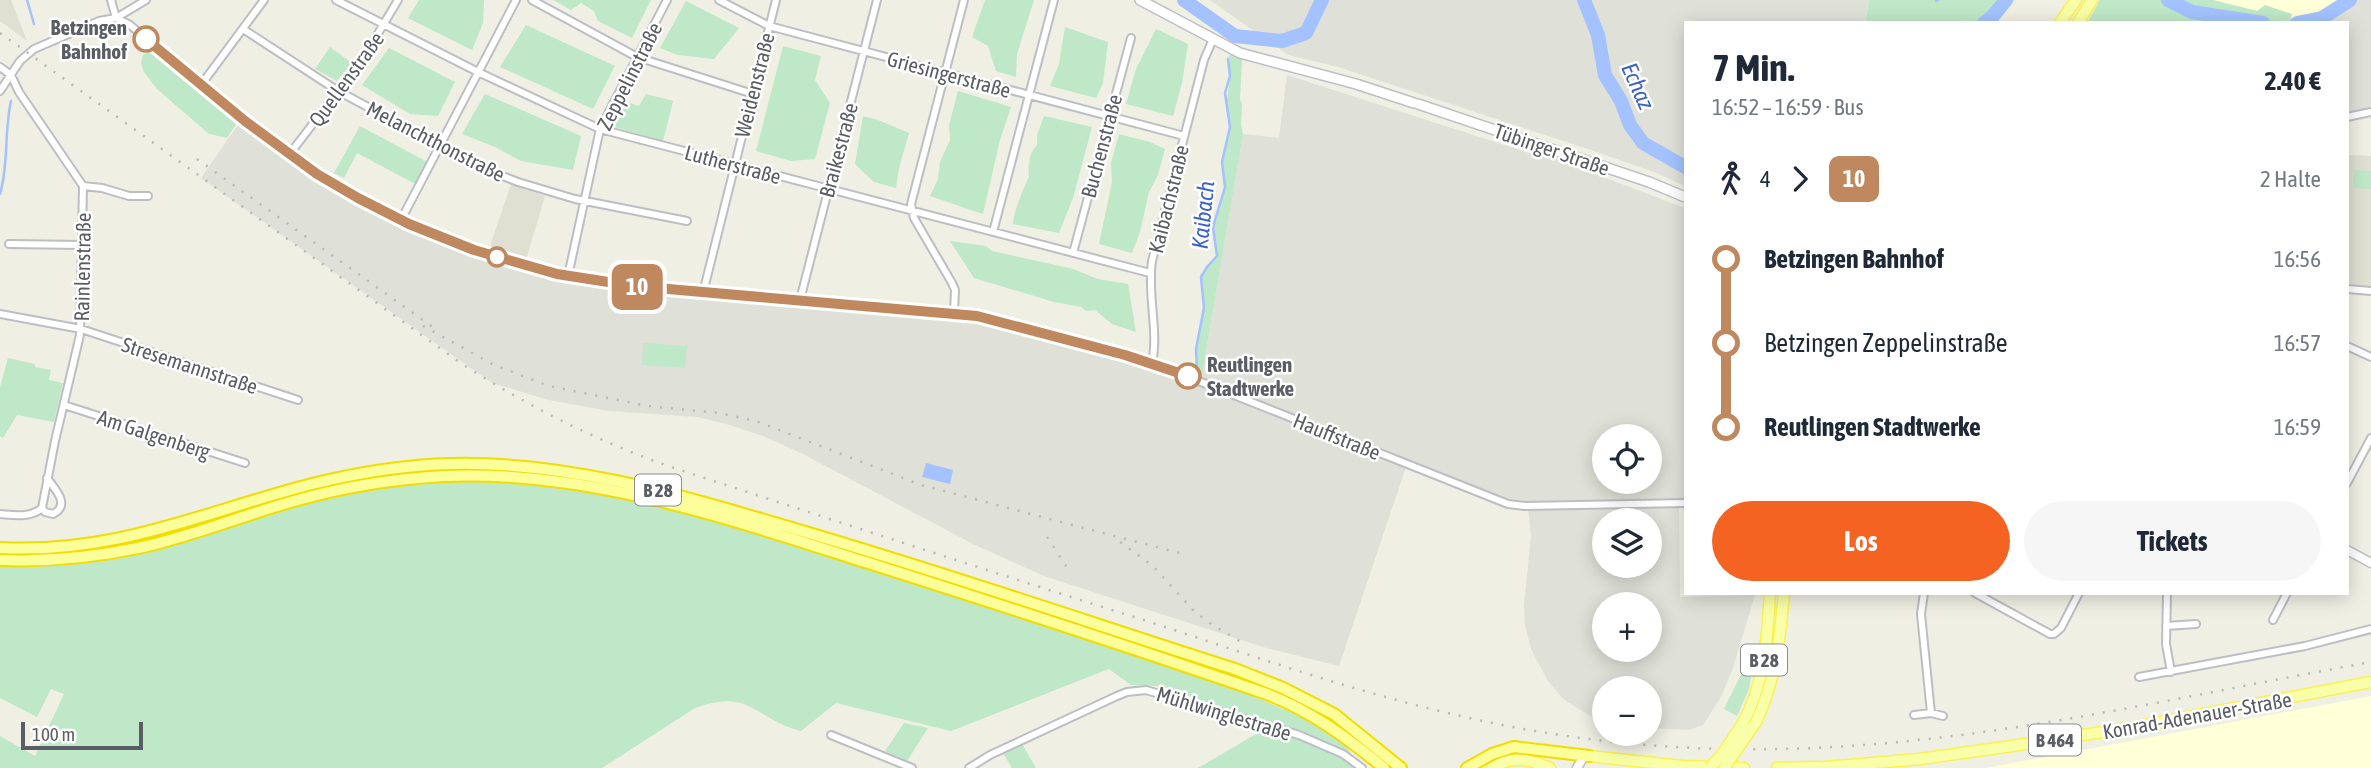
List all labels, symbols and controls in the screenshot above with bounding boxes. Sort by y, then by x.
place label: Betzingen Bahnhof [51,15,127,63]
street label: Zeppelinstraße [592,18,666,134]
marker: Betzingen Bahnhof [133,26,159,52]
street label: Quellenstraße [304,27,388,131]
street label: Weidenstraße [729,30,779,140]
street label: Griesingerstraße [885,46,1013,102]
text: 7 Min. [1712,46,1794,89]
water label: Echaz [1616,59,1660,114]
text: 2.40 € [2264,66,2321,96]
street label: Buchenstraße [1076,92,1126,200]
text: 16:52 – 16:59 · Bus [1712,94,1864,120]
street label: Melanchthonstraße [363,96,509,186]
street label: Braikestraße [814,100,862,200]
street label: Tübinger Straße [1491,118,1613,180]
street label: Lutherstraße [682,140,784,188]
street label: Kaibachstraße [1143,142,1193,256]
icon: walk [1712,160,1750,198]
icon: forward [1781,160,1819,198]
text: 10 [1843,165,1865,192]
text: 4 [1760,166,1771,192]
text: 2 Halte [2260,166,2321,192]
water label: Kaibach [1187,180,1219,250]
street label: Rainlenstraße [69,212,95,322]
text: Betzingen Bahnhof [1764,244,1944,274]
text: 16:56 [2274,246,2321,272]
unlabelled marker [487,247,507,267]
line badge: 10 [606,264,668,310]
text: 10 [626,273,648,300]
text: Betzingen Zeppelinstraße [1764,328,2008,358]
text: 16:57 [2274,330,2321,356]
street label: Stresemannstraße [119,332,261,398]
place label: Reutlingen Stadtwerke [1207,352,1294,400]
marker: Reutlingen Stadtwerke [1175,363,1201,389]
street label: Am Galgenberg [95,405,213,463]
street label: Hauffstraße [1290,408,1384,464]
text: Reutlingen Stadtwerke [1764,412,1981,442]
text: 16:59 [2274,414,2321,440]
map controls [1592,424,1662,746]
button: locate [1592,424,1662,494]
road number: B 28 [635,475,681,505]
button: Los [1712,501,2010,581]
button: Tickets [2024,501,2321,581]
button: layers [1592,508,1662,578]
button: + [1592,592,1662,662]
road number: B 28 [1741,645,1787,676]
button: − [1592,676,1662,746]
street label: Mühlwinglestraße [1154,681,1294,745]
street label: Konrad-Adenauer-Straße [2101,687,2293,743]
scale bar [21,719,144,751]
text: 100 m [32,723,75,745]
road number: B 464 [2029,724,2081,755]

